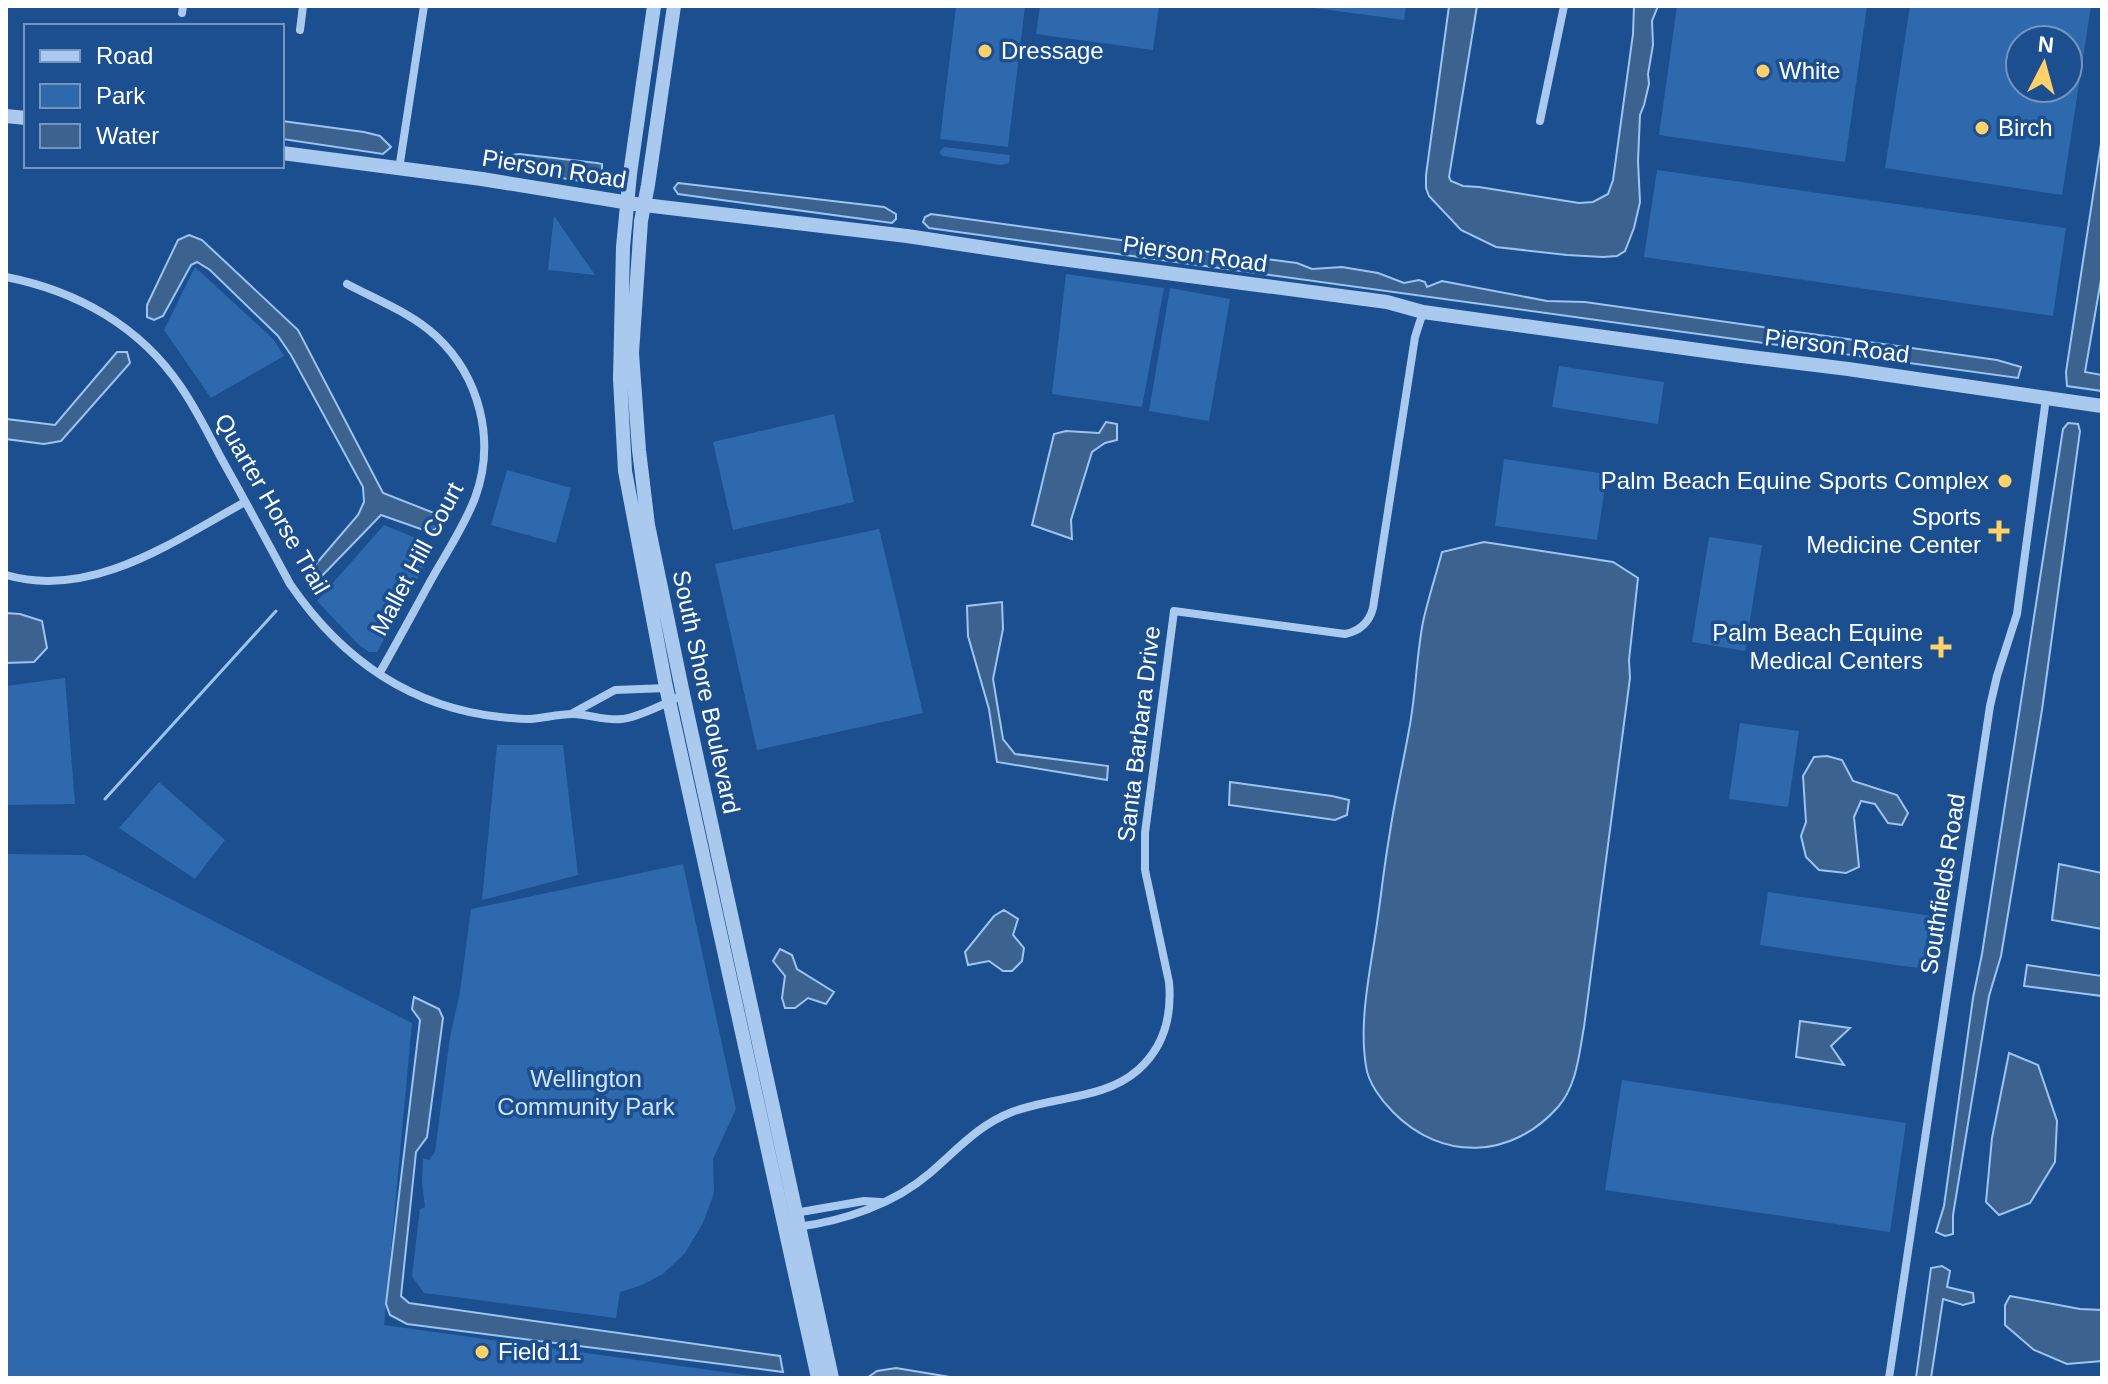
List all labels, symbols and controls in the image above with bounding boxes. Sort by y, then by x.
legend [24,24,284,168]
north arrow [2004,24,2084,104]
text: N [2037,31,2055,58]
place label: Dressage [1001,37,1104,64]
text: Road [96,42,153,69]
marker: Dressage [976,42,994,60]
place label: White [1779,57,1840,84]
marker: White [1754,62,1772,80]
text: Park [96,82,146,109]
place label: Birch [1998,114,2053,141]
marker: Birch [1973,119,1991,137]
text: Water [96,122,159,149]
street label: Pierson Road [480,144,628,193]
street label: Pierson Road [1121,230,1269,277]
street label: Pierson Road [1763,323,1911,368]
street label: Quarter Horse Trail [210,409,335,599]
place label: Palm Beach Equine Sports Complex [1601,467,1989,494]
marker: Palm Beach Equine Sports Complex [1996,472,2014,490]
street label: Mallet Hill Court [365,477,468,640]
place label: Sports Medicine Center [1806,503,1981,558]
marker: Sports Medicine Center [1988,520,2010,542]
street label: South Shore Boulevard [667,568,745,816]
place label: Palm Beach Equine Medical Centers [1712,619,1923,674]
street label: Santa Barbara Drive [1112,624,1165,844]
marker: Palm Beach Equine Medical Centers [1930,636,1952,658]
street label: Southfields Road [1915,792,1970,976]
park label: Wellington Community Park [497,1065,676,1120]
place label: Field 11 [498,1338,582,1365]
marker: Field 11 [473,1343,491,1361]

